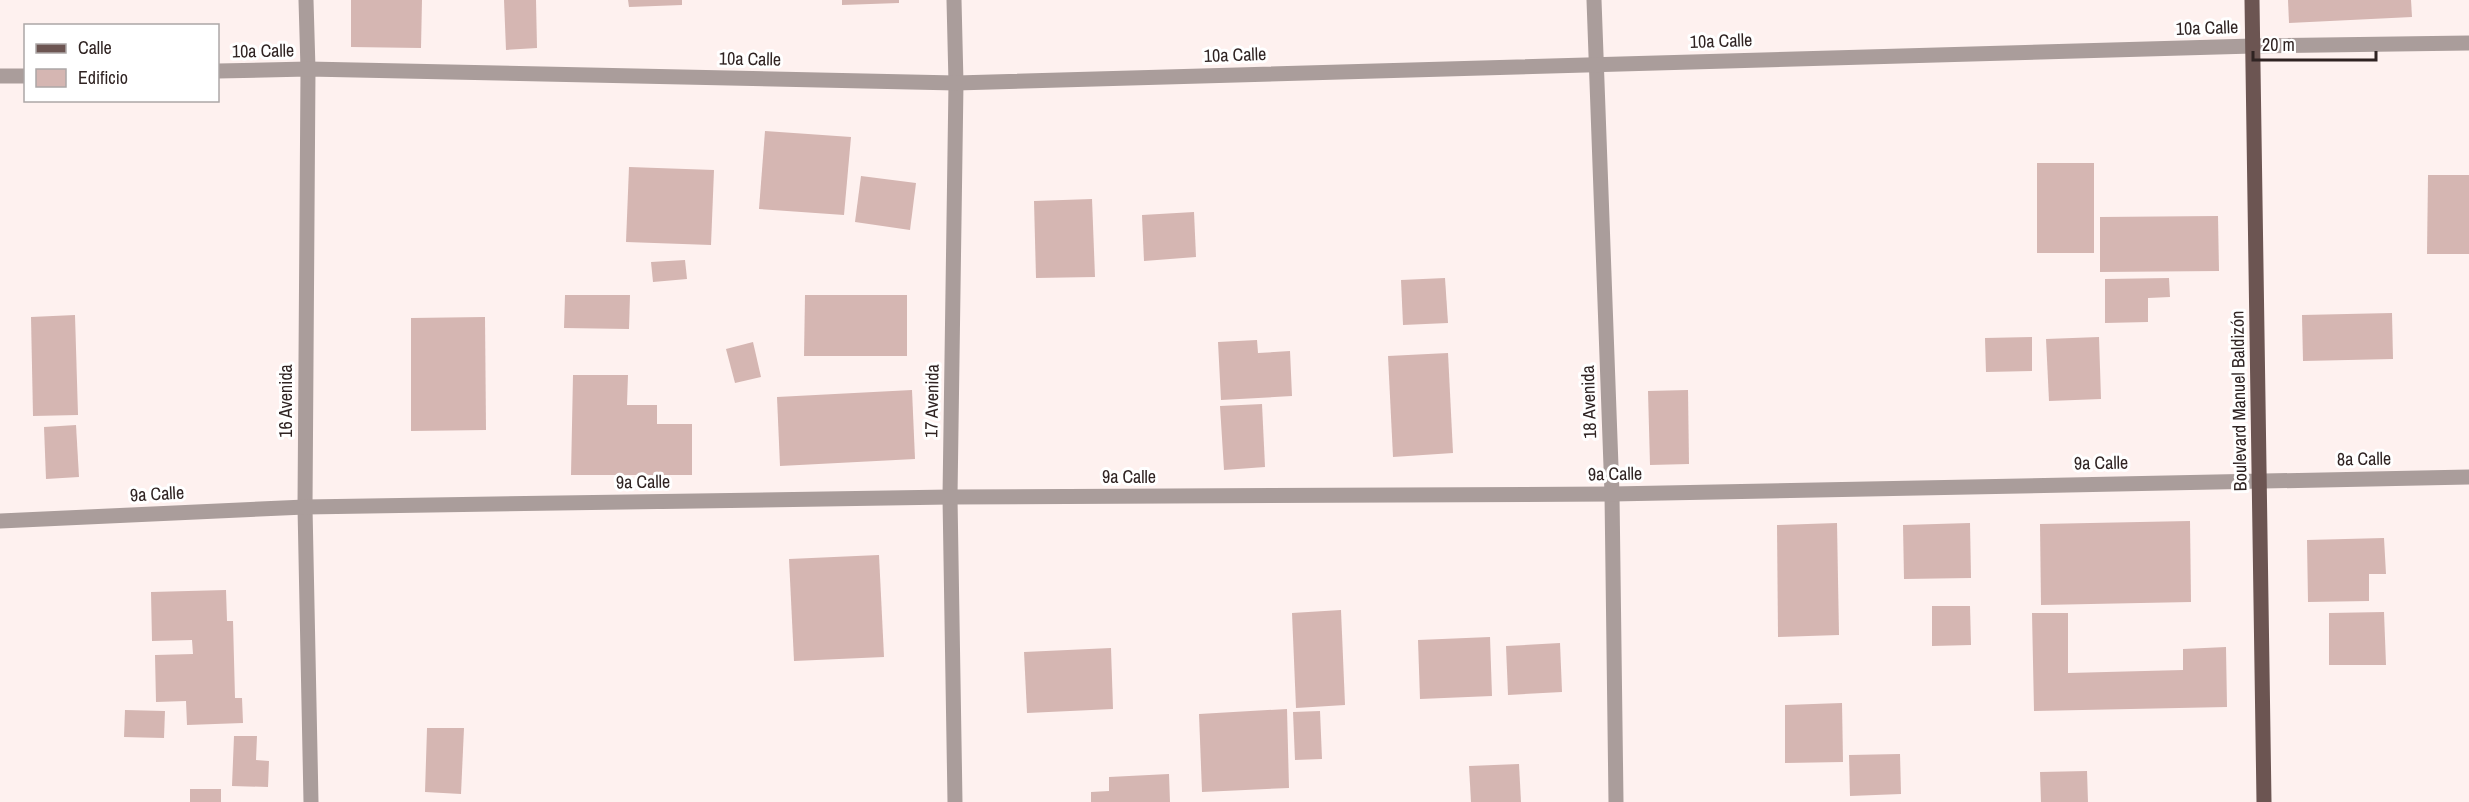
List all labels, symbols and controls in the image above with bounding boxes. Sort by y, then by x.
street label: 10a Calle [2175,14,2239,41]
legend [24,24,219,102]
scale bar [2253,24,2376,62]
street label: 10a Calle [1689,27,1753,54]
text: 20 m [2262,32,2295,57]
text: Calle [78,35,112,60]
street label: 10a Calle [232,37,294,64]
street label: 10a Calle [1203,41,1267,68]
street label: 10a Calle [719,45,781,72]
text: Edificio [78,65,128,90]
street label: Boulevard Manuel Baldizón [2224,311,2253,491]
street label: 16 Avenida [273,364,298,438]
street label: 17 Avenida [918,364,945,438]
street label: 18 Avenida [1575,365,1602,439]
street label: 8a Calle [2337,446,2391,471]
street label: 9a Calle [2074,450,2128,475]
street label: 9a Calle [1588,461,1642,486]
street label: 9a Calle [1102,464,1156,489]
street label: 9a Calle [616,469,670,494]
street label: 9a Calle [129,480,185,507]

